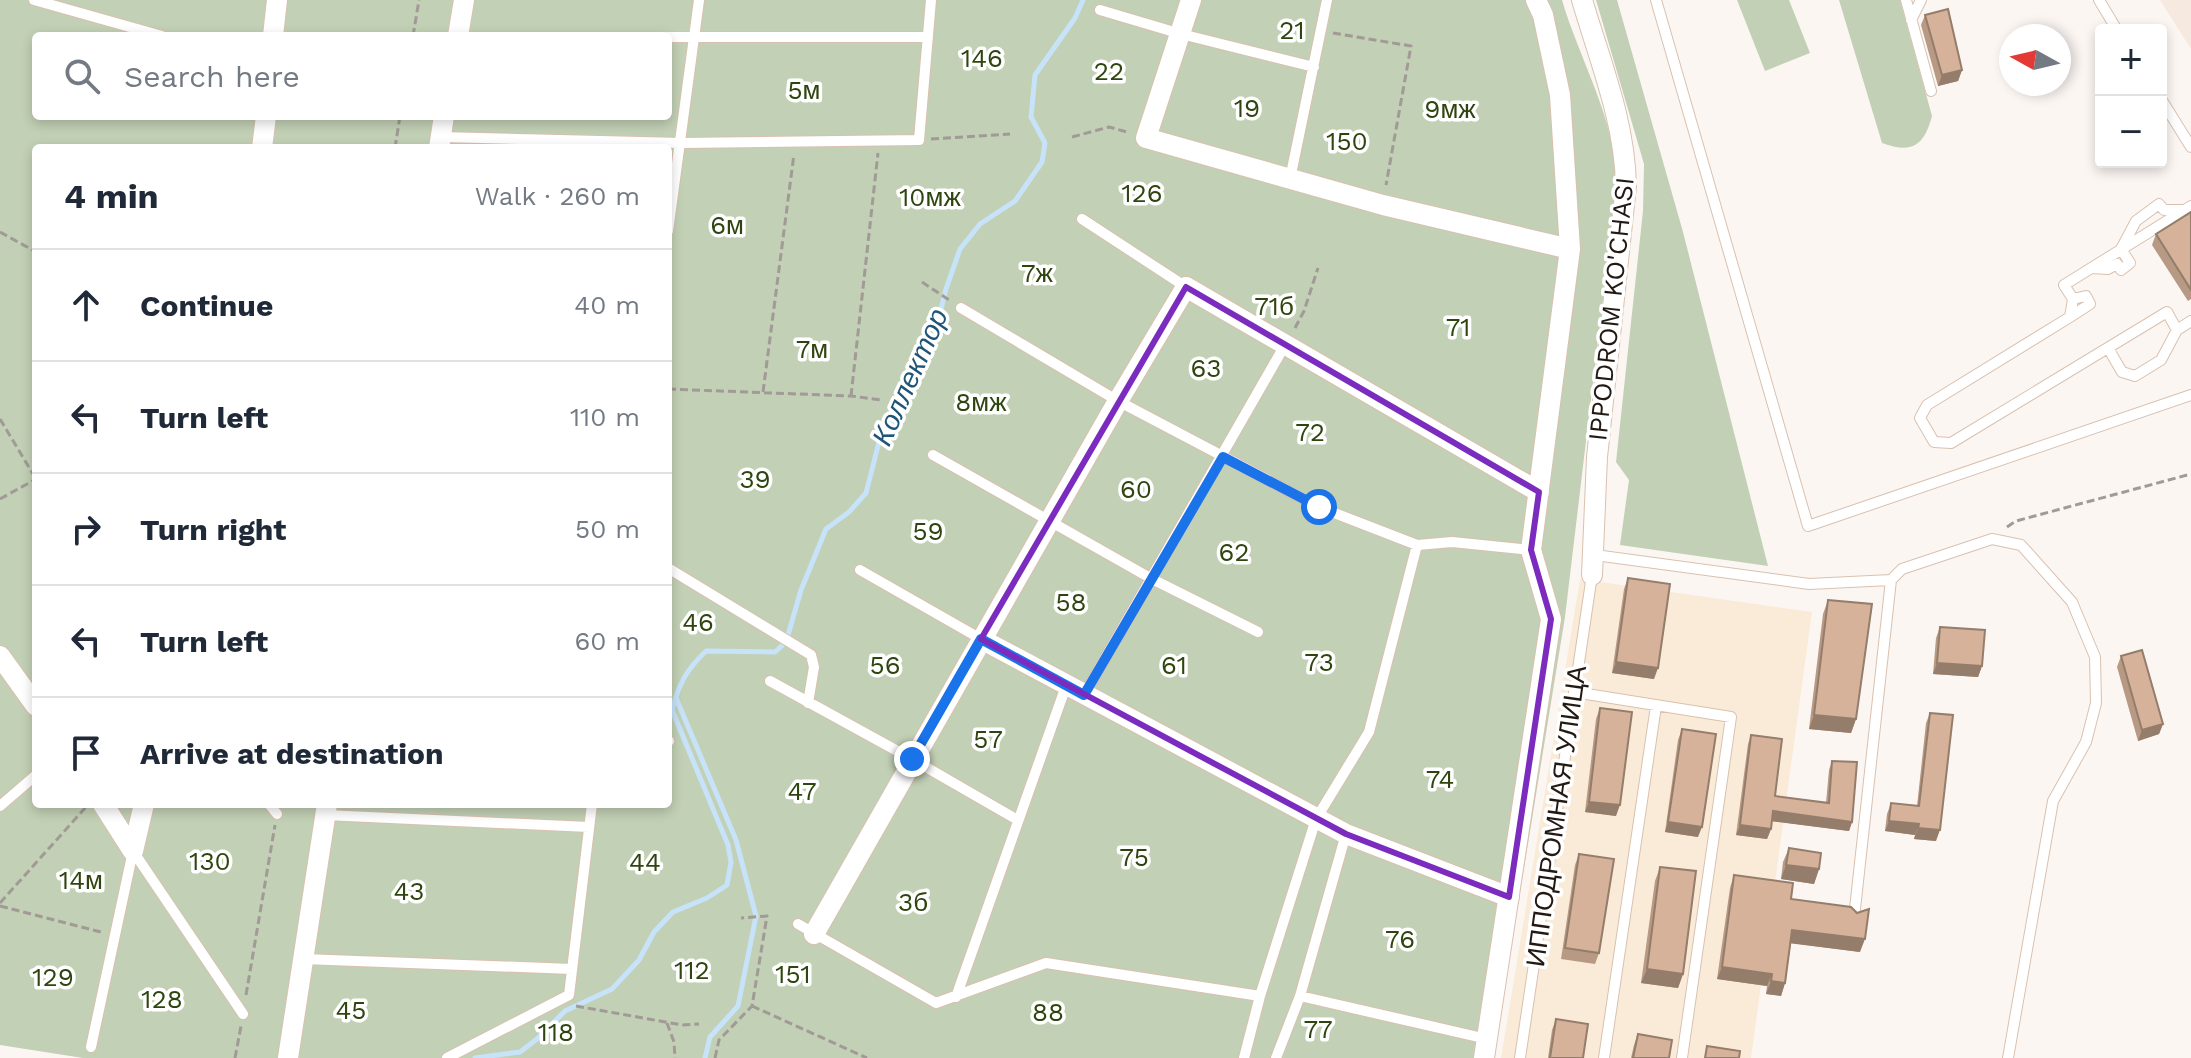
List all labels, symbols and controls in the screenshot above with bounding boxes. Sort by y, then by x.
park label: 21 [1279,15,1305,45]
north arrow [1999,24,2071,96]
map controls [2095,24,2167,168]
button: + [2095,24,2167,96]
search box [32,32,672,120]
park label: 146 [961,43,1003,73]
icon: search [60,54,104,98]
park label: 22 [1094,56,1124,86]
text: Search here [124,59,300,94]
park label: 5м [787,75,821,105]
park label: 19 [1234,93,1260,123]
park label: 9мж [1424,94,1476,124]
button: − [2095,96,2167,168]
park label: 150 [1326,126,1368,156]
text: 4 min [64,176,159,216]
street label: IPPODROM KO'CHASI [1582,176,1640,442]
park label: 126 [1121,178,1163,208]
text: Walk · 260 m [475,181,640,211]
park label: 10мж [899,182,961,212]
park label: 6м [710,210,744,240]
park label: 7ж [1021,258,1054,288]
icon: ahead [64,283,108,327]
text: Continue [140,288,273,323]
text: 40 m [574,290,640,320]
park label: 71б [1254,291,1294,321]
water label: Коллектор [865,303,955,451]
park label: 71 [1446,312,1470,342]
park label: 7м [796,334,828,364]
park label: 63 [1191,353,1221,383]
park label: 8мж [955,387,1007,417]
icon: left [64,395,108,439]
text: Turn left [140,400,268,435]
text: 110 m [570,402,640,432]
park label: 72 [1295,417,1325,447]
park label: 39 [739,464,771,494]
park label: 60 [1120,474,1152,504]
route start [1301,489,1337,525]
icon: right [64,507,108,551]
text: Turn right [140,512,286,547]
text: 50 m [575,514,640,544]
park label: 59 [912,516,944,546]
park label: 62 [1219,537,1249,567]
park label: 58 [1055,587,1087,617]
park label: 46 [682,607,714,637]
icon: left [64,619,108,663]
text: Turn left [140,624,268,659]
text: 60 m [574,626,640,656]
park label: 73 [1304,647,1334,677]
park label: 56 [870,650,900,680]
park label: 61 [1161,650,1187,680]
street label: ИППОДРОМНАЯ УЛИЦА [1520,663,1592,968]
park label: 57 [973,724,1003,754]
icon: arrive [64,731,108,775]
text: Arrive at destination [140,736,444,771]
route end [894,741,930,777]
park label: 74 [1426,764,1454,794]
park label: 47 [787,776,817,806]
park label: 75 [1119,842,1149,872]
park label: 130 [189,846,231,876]
park label: 44 [629,847,661,877]
park label: 14м [59,865,103,895]
park label: 43 [393,876,425,906]
park label: 3б [898,887,928,917]
park label: 76 [1385,924,1415,954]
park label: 112 [674,955,710,985]
park label: 151 [775,959,811,989]
park label: 129 [32,962,74,992]
park label: 128 [141,984,183,1014]
park label: 45 [335,995,367,1025]
park label: 88 [1032,997,1064,1027]
park label: 77 [1303,1014,1333,1044]
park label: 118 [538,1017,574,1047]

